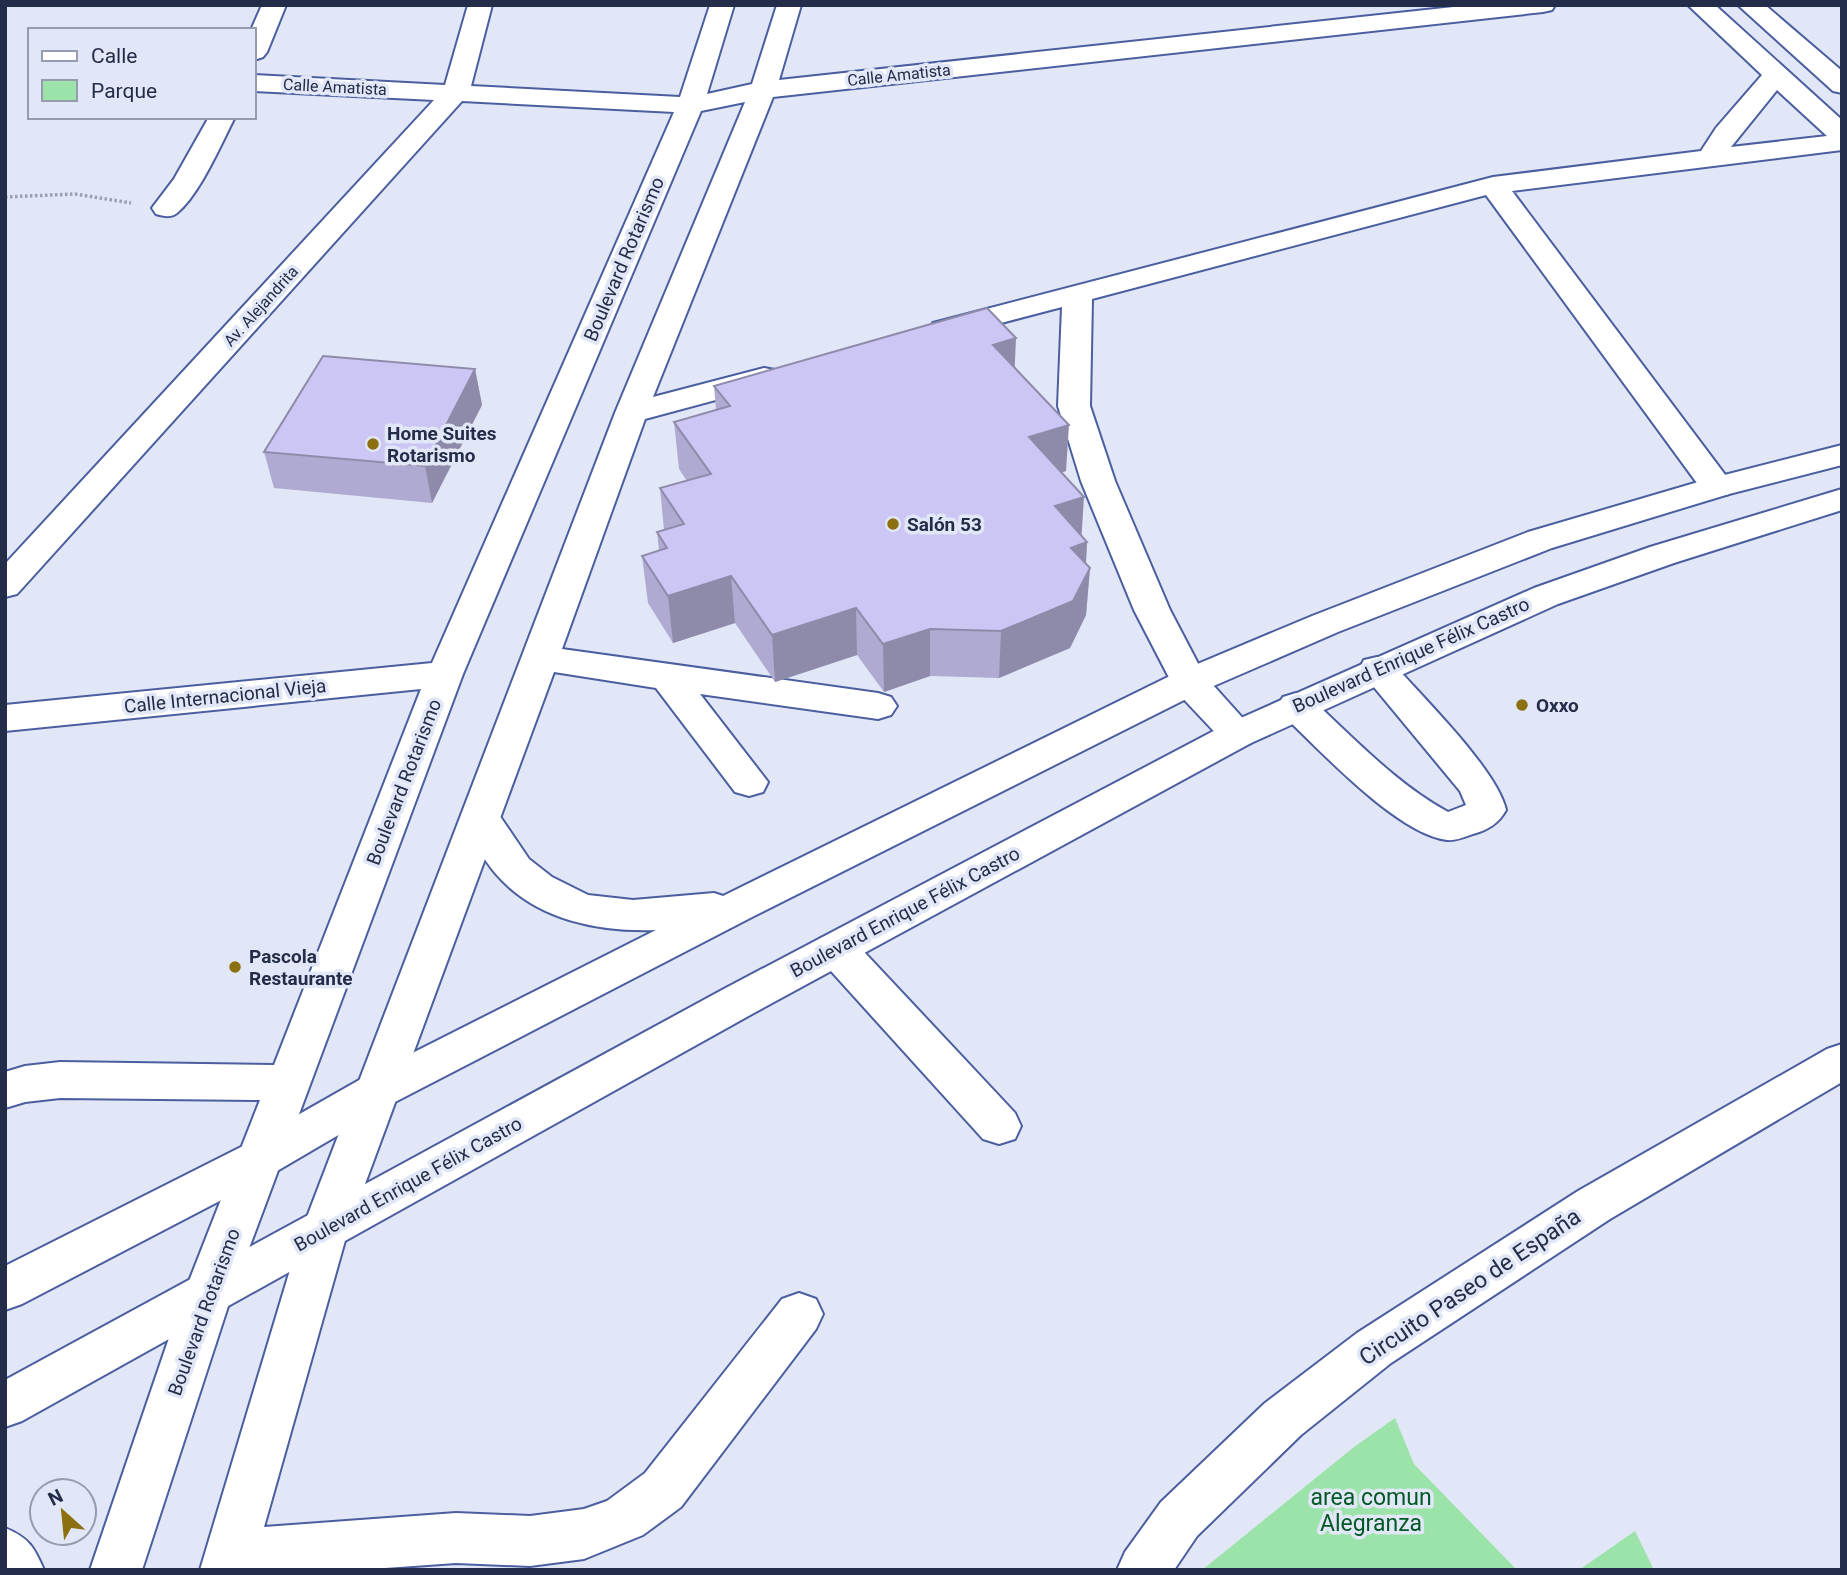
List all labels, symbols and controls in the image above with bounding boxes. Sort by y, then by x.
legend [28,28,256,119]
text: Calle [91,44,137,68]
street label: Calle Amatista [846,60,952,90]
street label: Calle Amatista [283,75,387,99]
text: Parque [91,79,157,103]
street label: Boulevard Rotarismo [579,173,669,345]
street label: Av. Alejandrita [220,262,302,350]
place label: Home Suites Rotarismo [387,422,497,467]
marker: Home Suites Rotarismo [365,436,381,452]
place label: Salón 53 [907,513,982,536]
marker: Salón 53 [885,516,901,532]
street label: Boulevard Enrique Félix Castro [1289,592,1533,718]
street label: Calle Internacional Vieja [123,674,327,718]
place label: Oxxo [1536,694,1579,717]
street label: Boulevard Rotarismo [362,696,446,868]
marker: Oxxo [1514,697,1530,713]
street label: Boulevard Enrique Félix Castro [786,842,1024,982]
place label: Pascola Restaurante [249,945,353,990]
marker: Pascola Restaurante [227,959,243,975]
street label: Boulevard Enrique Félix Castro [290,1112,526,1256]
street label: Circuito Paseo de España [1354,1203,1586,1371]
street label: Boulevard Rotarismo [163,1225,245,1399]
north arrow [28,1477,98,1547]
text: N [44,1484,67,1511]
park label: area comun Alegranza [1310,1484,1432,1537]

